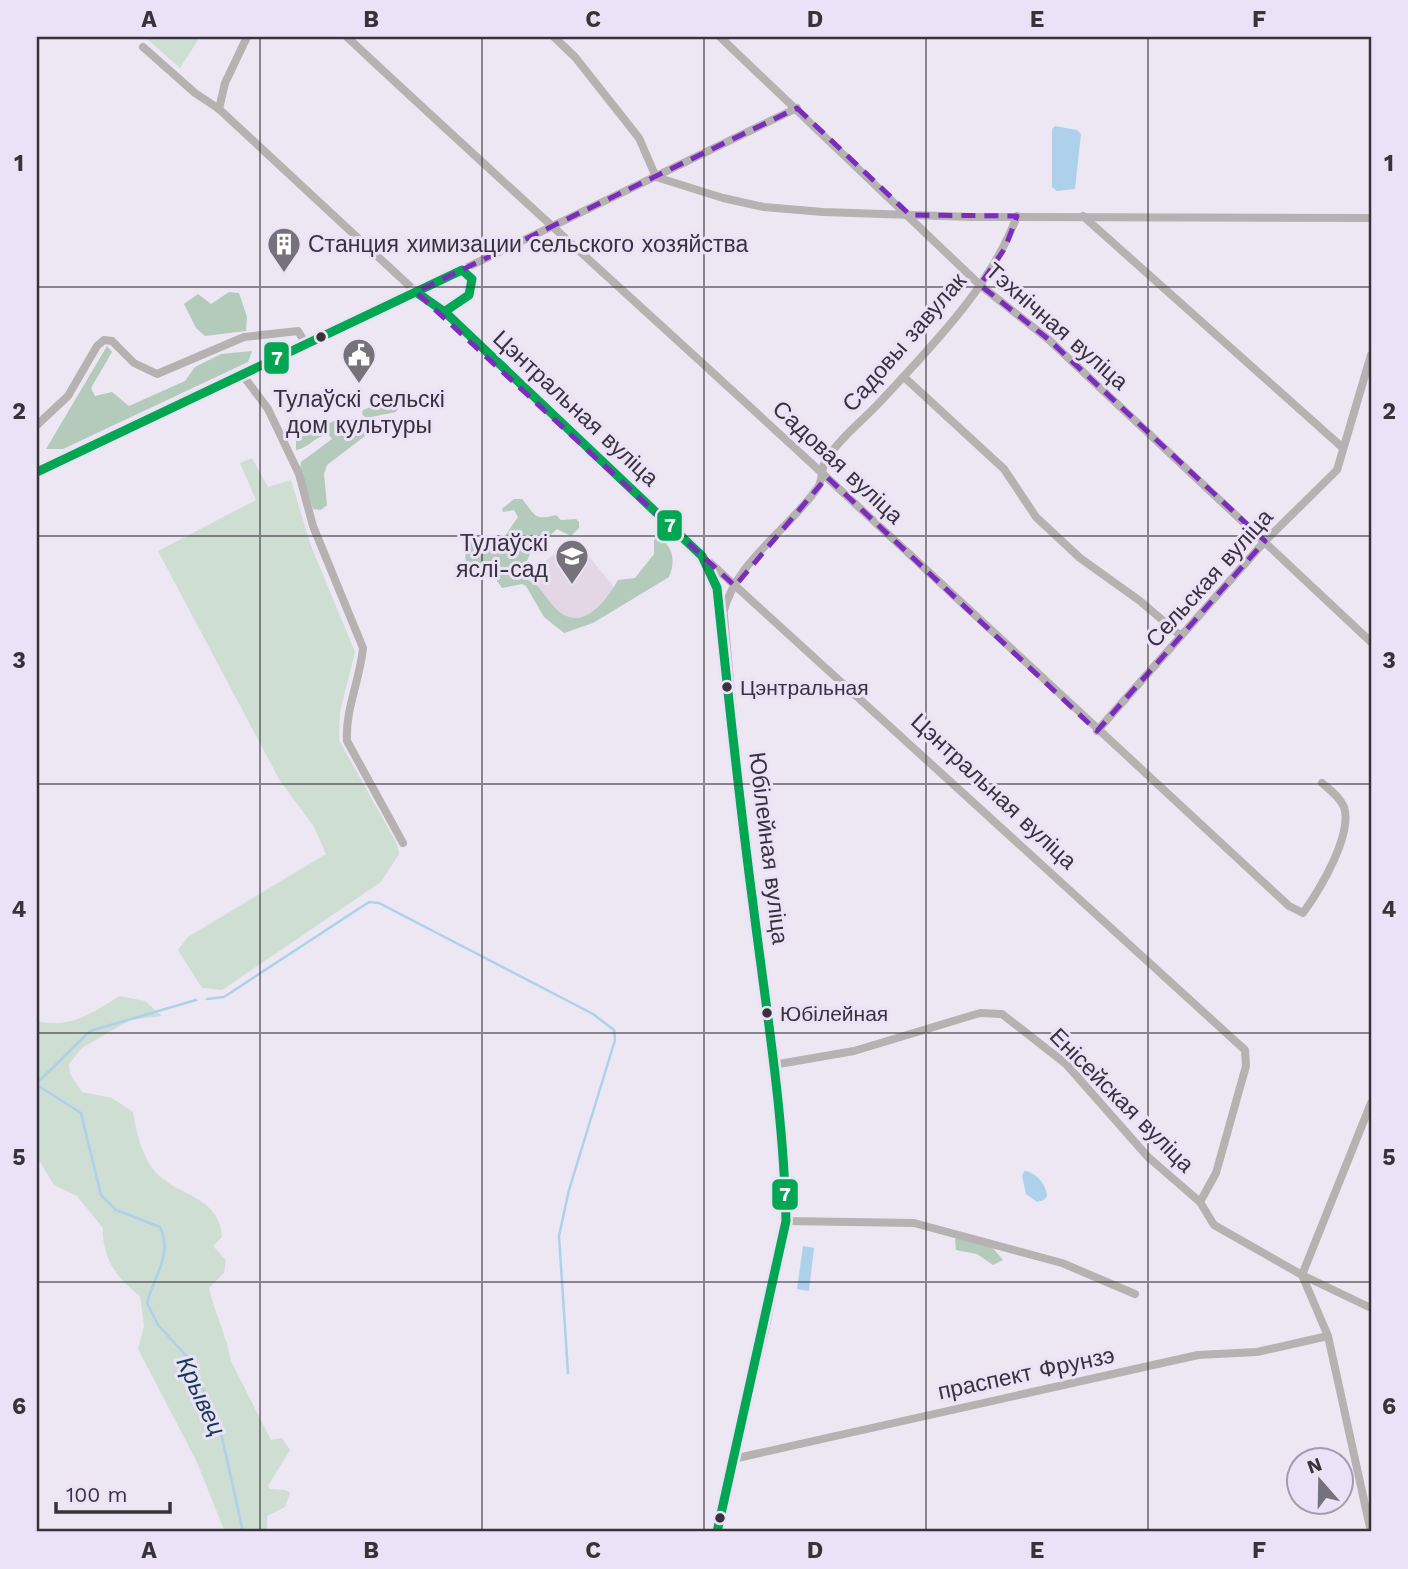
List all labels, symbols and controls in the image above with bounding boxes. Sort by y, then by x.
text: A [141,6,157,33]
text: B [363,6,379,33]
text: C [585,6,601,33]
text: D [807,6,823,33]
text: E [1030,6,1044,33]
text: F [1252,6,1266,33]
text: 1 [14,150,24,177]
text: 1 [1384,150,1394,177]
building icon: Станция химизации сельского хозяйства [265,225,303,274]
place label: Станция химизации сельского хозяйства [308,231,748,258]
street label: Тэхнічная вуліца [980,257,1134,396]
street label: Садовы завулак [837,267,973,417]
street label: Цэнтральная вуліца [487,325,664,492]
unlabelled marker [314,330,328,344]
public building icon: Тулаўскі сельскі дом культуры [340,336,378,385]
line badge: 7 [263,341,290,375]
text: 7 [271,347,283,370]
place label: Тулаўскі сельскі дом культуры [273,386,445,439]
street label: Садовая вуліца [767,395,908,530]
text: 2 [12,398,26,425]
text: 2 [1382,398,1396,425]
street label: Сельская вуліца [1140,504,1279,653]
line badge: 7 [656,509,683,542]
text: 7 [664,514,676,537]
place label: Тулаўскі яслі-сад [456,530,549,583]
school or university icon: Тулаўскі яслі-сад [553,537,591,586]
text: 3 [12,647,26,674]
text: 3 [1382,647,1396,674]
place label: Цэнтральная [740,675,869,700]
marker: Цэнтральная [720,680,734,694]
street label: Цэнтральная вуліца [905,708,1082,875]
street label: Юбілейная вуліца [743,750,794,946]
text: 4 [12,896,27,923]
text: 4 [1382,896,1397,923]
place label: Юбілейная [780,1001,888,1026]
marker: Юбілейная [760,1006,774,1020]
street label: Енісейская вуліца [1044,1023,1199,1178]
text: 5 [12,1144,26,1171]
text: 5 [1382,1144,1396,1171]
line badge: 7 [771,1178,799,1211]
text: 7 [779,1183,791,1206]
street label: праспект Фрунзэ [935,1342,1117,1405]
water label: Крывец [171,1352,231,1440]
text: 6 [12,1393,26,1420]
text: 6 [1382,1393,1396,1420]
north arrow [1286,1446,1356,1516]
text: N [1304,1452,1325,1479]
scale bar [56,1471,170,1515]
text: 100 m [66,1482,128,1507]
unlabelled marker [713,1511,727,1525]
text: A [141,1537,157,1564]
text: B [363,1537,379,1564]
text: C [585,1537,601,1564]
text: D [807,1537,823,1564]
text: E [1030,1537,1044,1564]
text: F [1252,1537,1266,1564]

